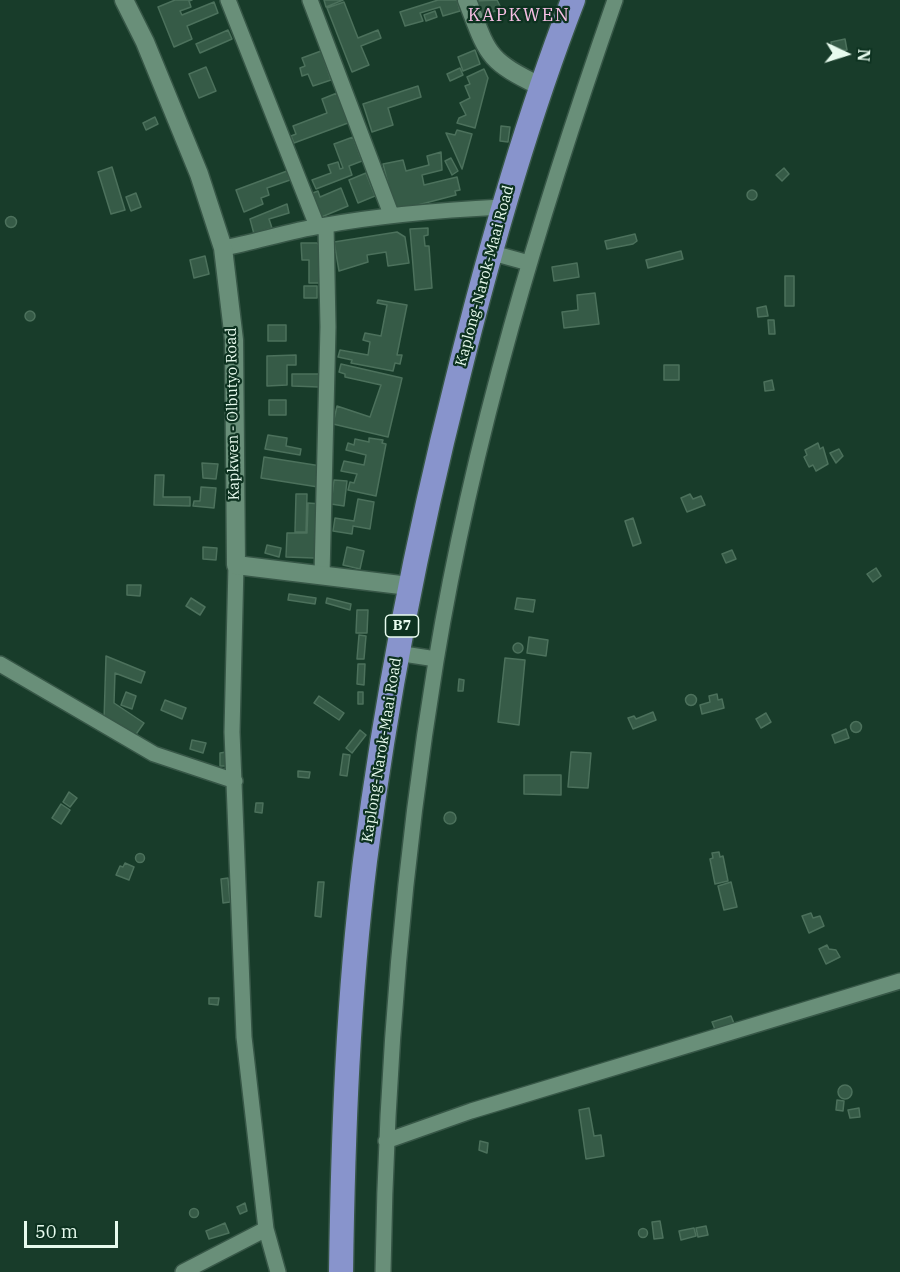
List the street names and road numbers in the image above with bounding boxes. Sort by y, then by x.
street label: Kaplong-Narok-Maai Road [452,183,518,369]
street label: Kapkwen - Olbutyo Road [222,327,244,501]
road number: B7 [386,615,418,637]
street label: Kaplong-Narok-Maai Road [358,656,406,844]

